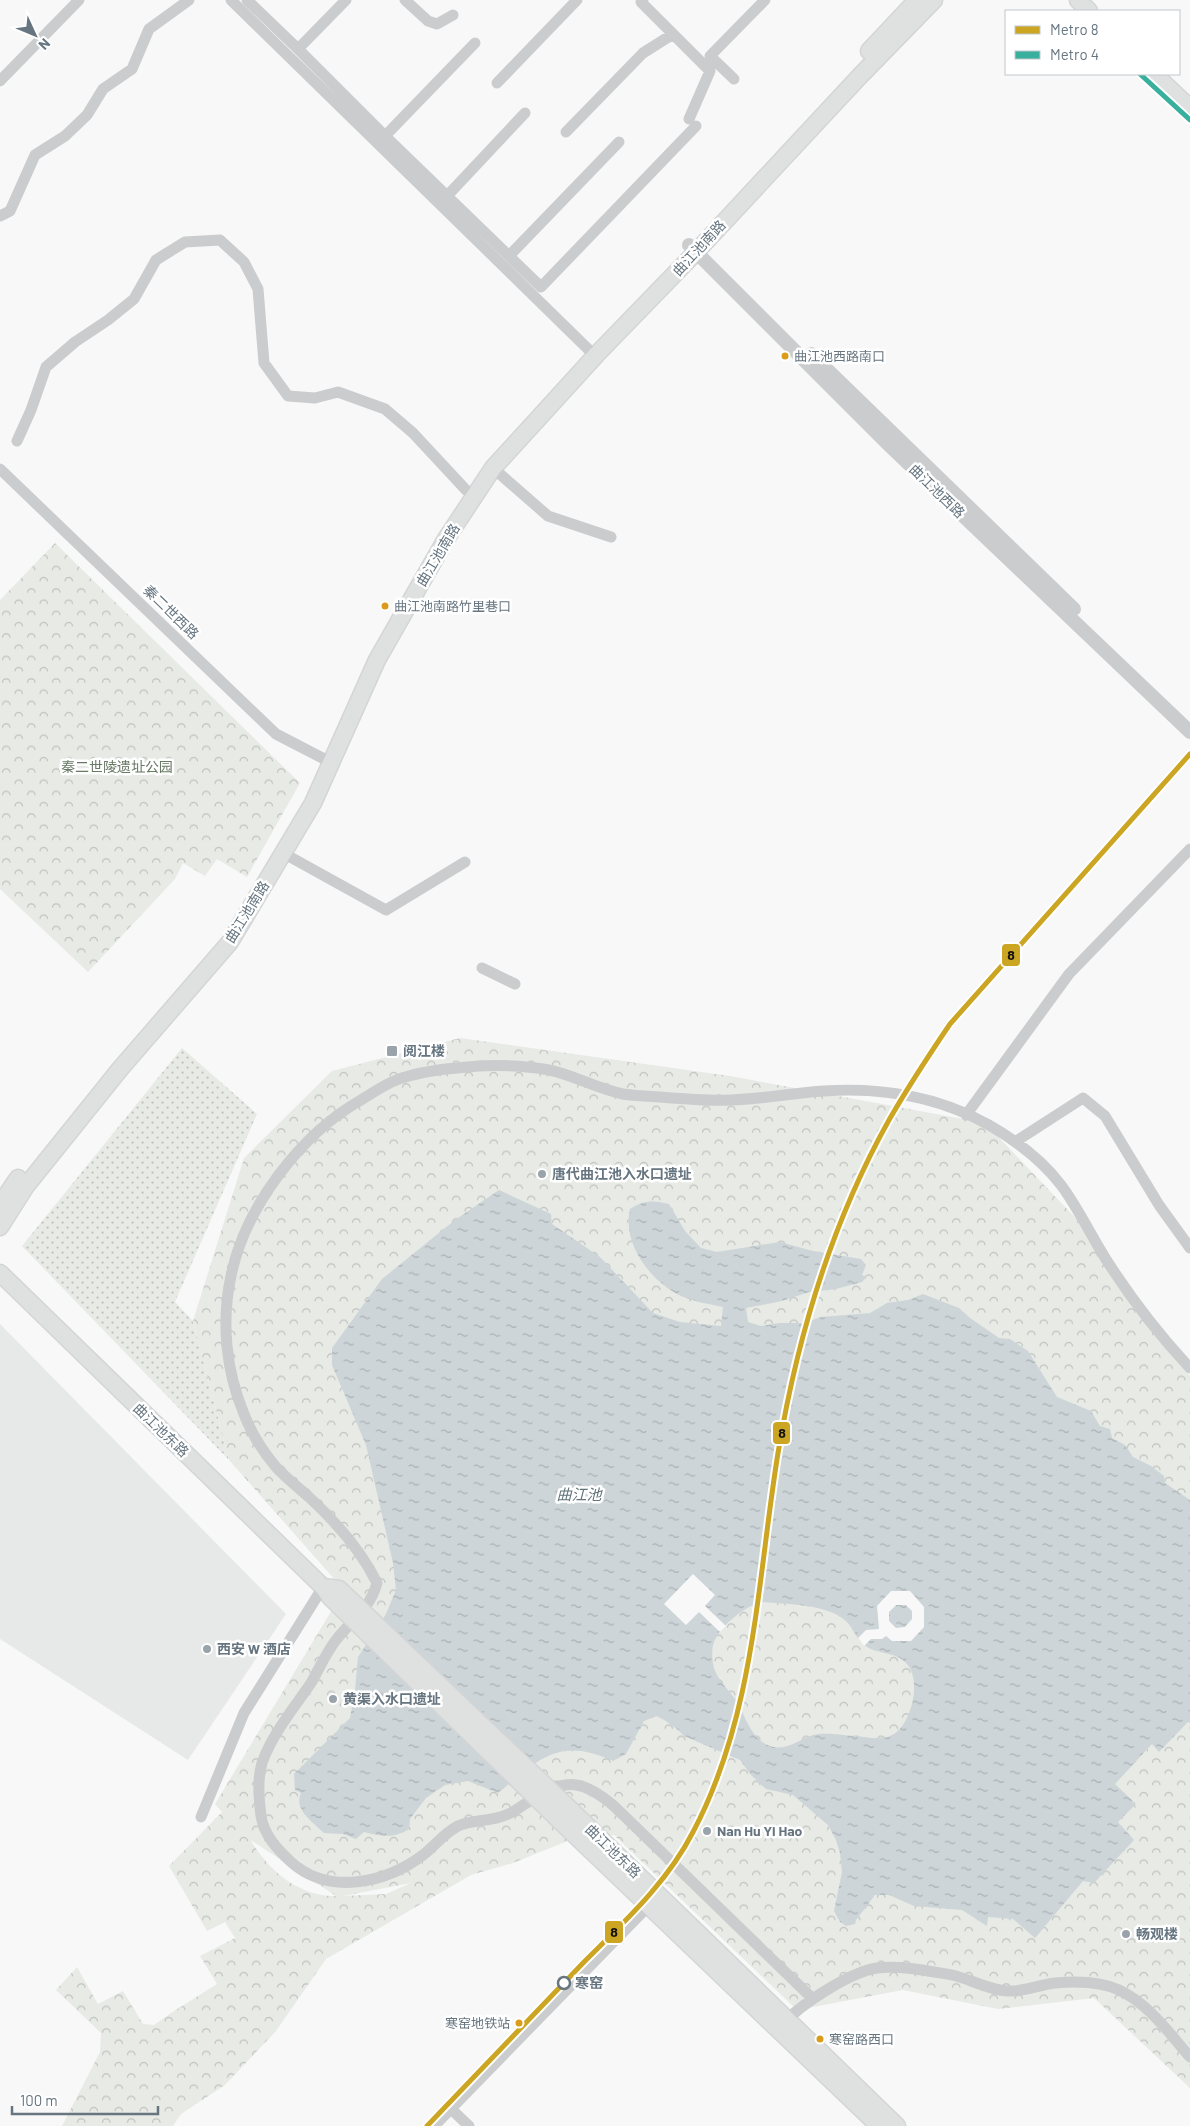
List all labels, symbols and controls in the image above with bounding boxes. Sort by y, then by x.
north arrow [10,10,60,60]
legend [1005,10,1180,75]
text: Metro 8 [1050,20,1098,38]
text: N [35,35,54,54]
text: Metro 4 [1050,45,1099,63]
street label: 曲江池南路 [669,216,729,279]
place label: 曲江池西路南口 [794,348,885,364]
marker: 曲江池西路南口 [780,351,790,361]
street label: 曲江池西路 [906,460,968,521]
street label: 曲江池南路 [412,520,463,589]
street label: 秦二世西路 [140,581,202,642]
place label: 曲江池南路竹里巷口 [394,598,511,614]
marker: 曲江池南路竹里巷口 [380,601,390,611]
park label: 秦二世陵遗址公园 [61,758,173,775]
street label: 曲江池南路 [221,878,272,946]
line badge: 8 [1001,943,1021,967]
text: 8 [1007,946,1015,963]
place label: 阅江楼 [403,1042,445,1059]
marker: 阅江楼 [385,1044,399,1058]
place label: 唐代曲江池入水口遗址 [552,1165,692,1182]
marker: 唐代曲江池入水口遗址 [536,1168,548,1180]
street label: 曲江池东路 [130,1399,192,1460]
line badge: 8 [772,1421,791,1445]
text: 8 [778,1424,786,1441]
water label: 曲江池 [556,1485,603,1503]
place label: 西安 W 酒店 [217,1640,291,1657]
marker: 西安 W 酒店 [201,1643,213,1655]
place label: 黄渠入水口遗址 [343,1690,441,1707]
marker: 黄渠入水口遗址 [327,1693,339,1705]
street label: 曲江池东路 [582,1820,644,1881]
place label: Nan Hu Yi Hao [717,1822,803,1839]
marker: Nan Hu Yi Hao [701,1825,713,1837]
line badge: 8 [604,1920,624,1944]
text: 8 [610,1923,618,1940]
place label: 畅观楼 [1136,1925,1178,1942]
marker: 畅观楼 [1120,1928,1132,1940]
place label: 寒窑 [575,1974,603,1991]
marker: 寒窑 [557,1976,571,1990]
place label: 寒窑地铁站 [445,2015,510,2031]
marker: 寒窑地铁站 [514,2018,524,2028]
place label: 寒窑路西口 [829,2031,894,2047]
marker: 寒窑路西口 [815,2034,825,2044]
scale bar [12,2084,159,2116]
text: 100 m [20,2091,58,2109]

